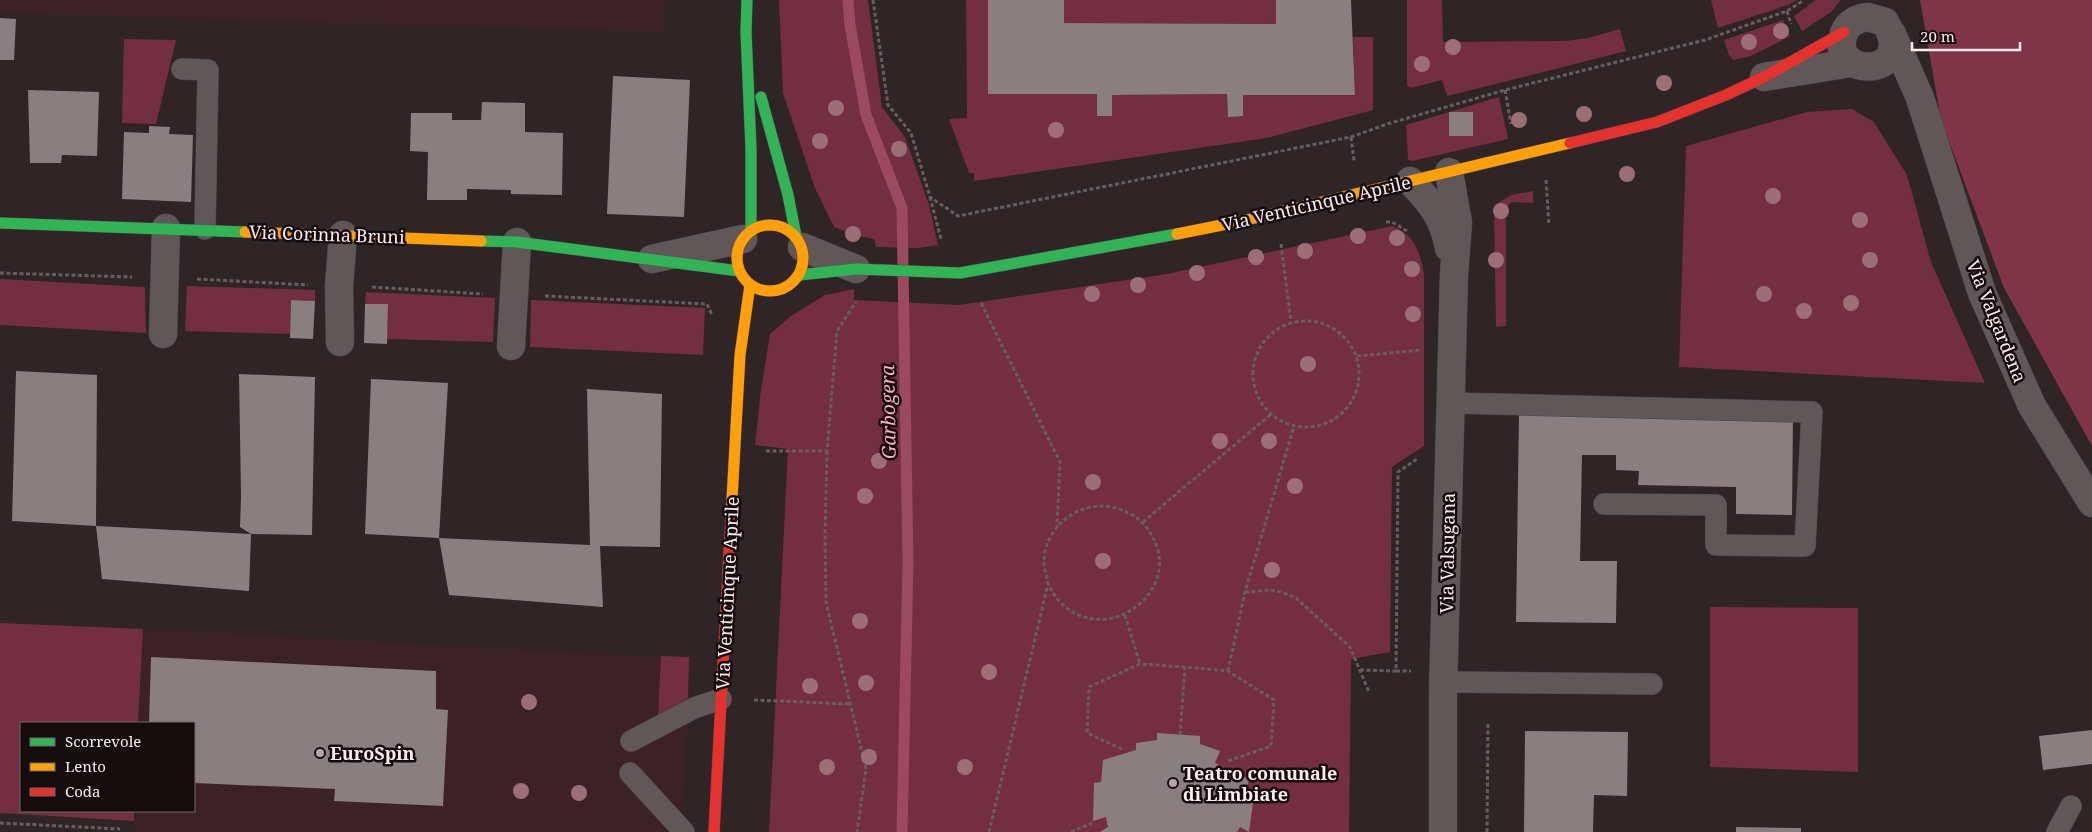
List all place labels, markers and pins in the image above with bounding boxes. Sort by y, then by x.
place label: EuroSpin [330,741,415,765]
marker: EuroSpin [314,747,326,759]
place label: Teatro comunale di Limbiate [1183,761,1337,806]
marker: Teatro comunale di Limbiate [1167,777,1179,789]

